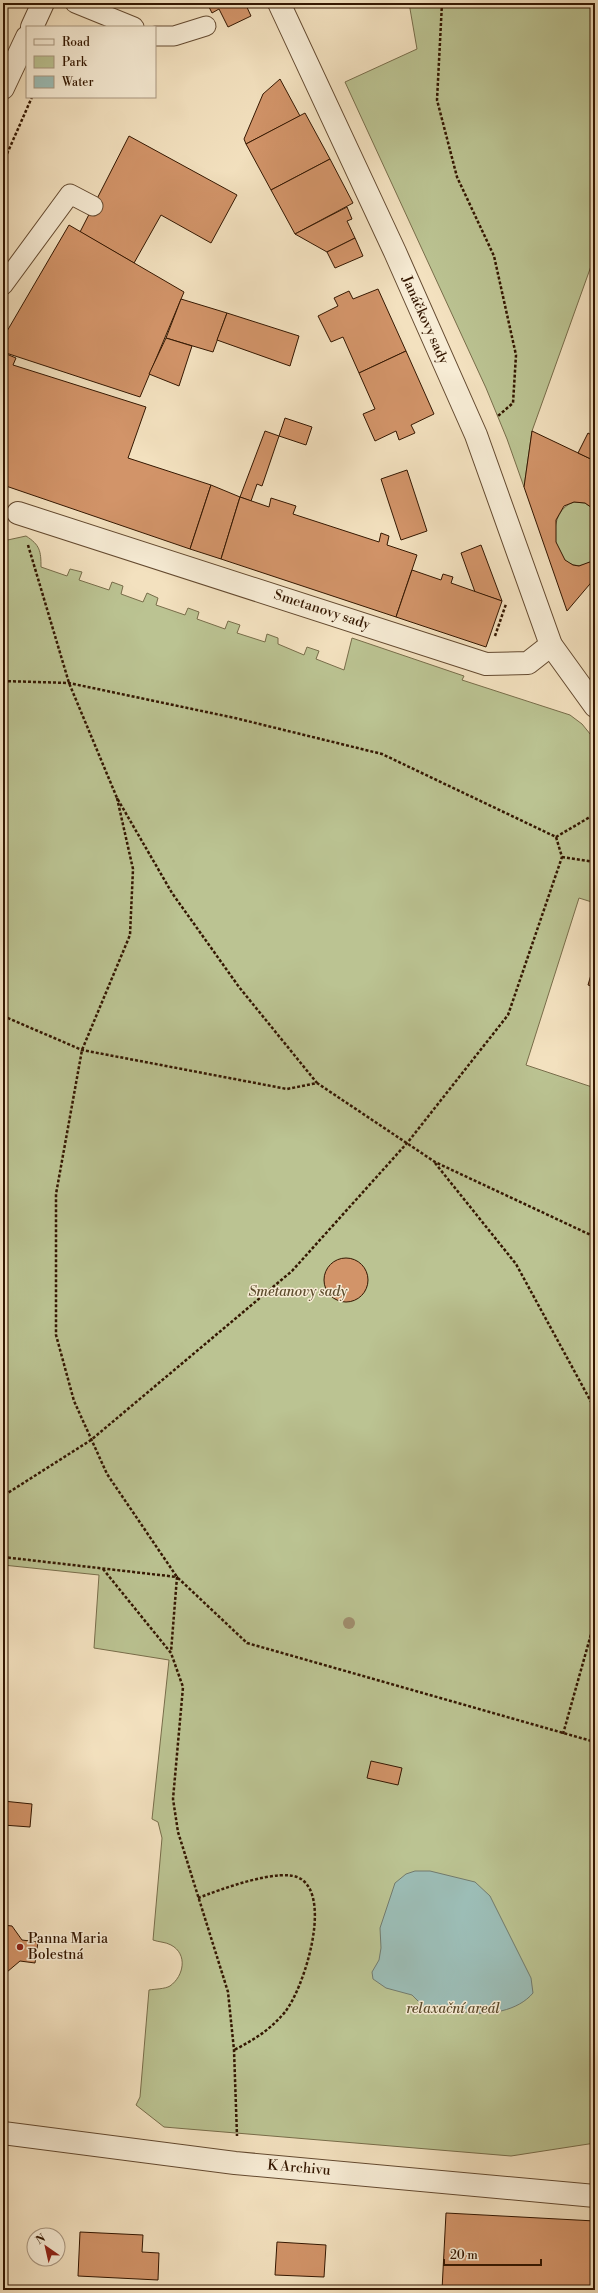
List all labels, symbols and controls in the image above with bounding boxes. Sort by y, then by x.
legend [26,26,156,98]
text: Road [62,35,90,50]
text: Park [62,55,88,70]
text: Water [61,75,94,90]
street label: Janáčkovy sady [397,272,453,367]
street label: Smetanovy sady [271,586,373,634]
park label: Smetanovy sady [249,1283,348,1301]
place label: Panna Maria Bolestná [27,1930,109,1964]
marker: Panna Maria Bolestná [15,1942,25,1952]
park label: relaxační areál [406,2000,500,2018]
street label: K Archivu [267,2156,331,2180]
north arrow [26,2227,66,2267]
text: N [33,2231,49,2248]
scale bar [444,2241,541,2267]
text: 20 m [450,2248,478,2263]

